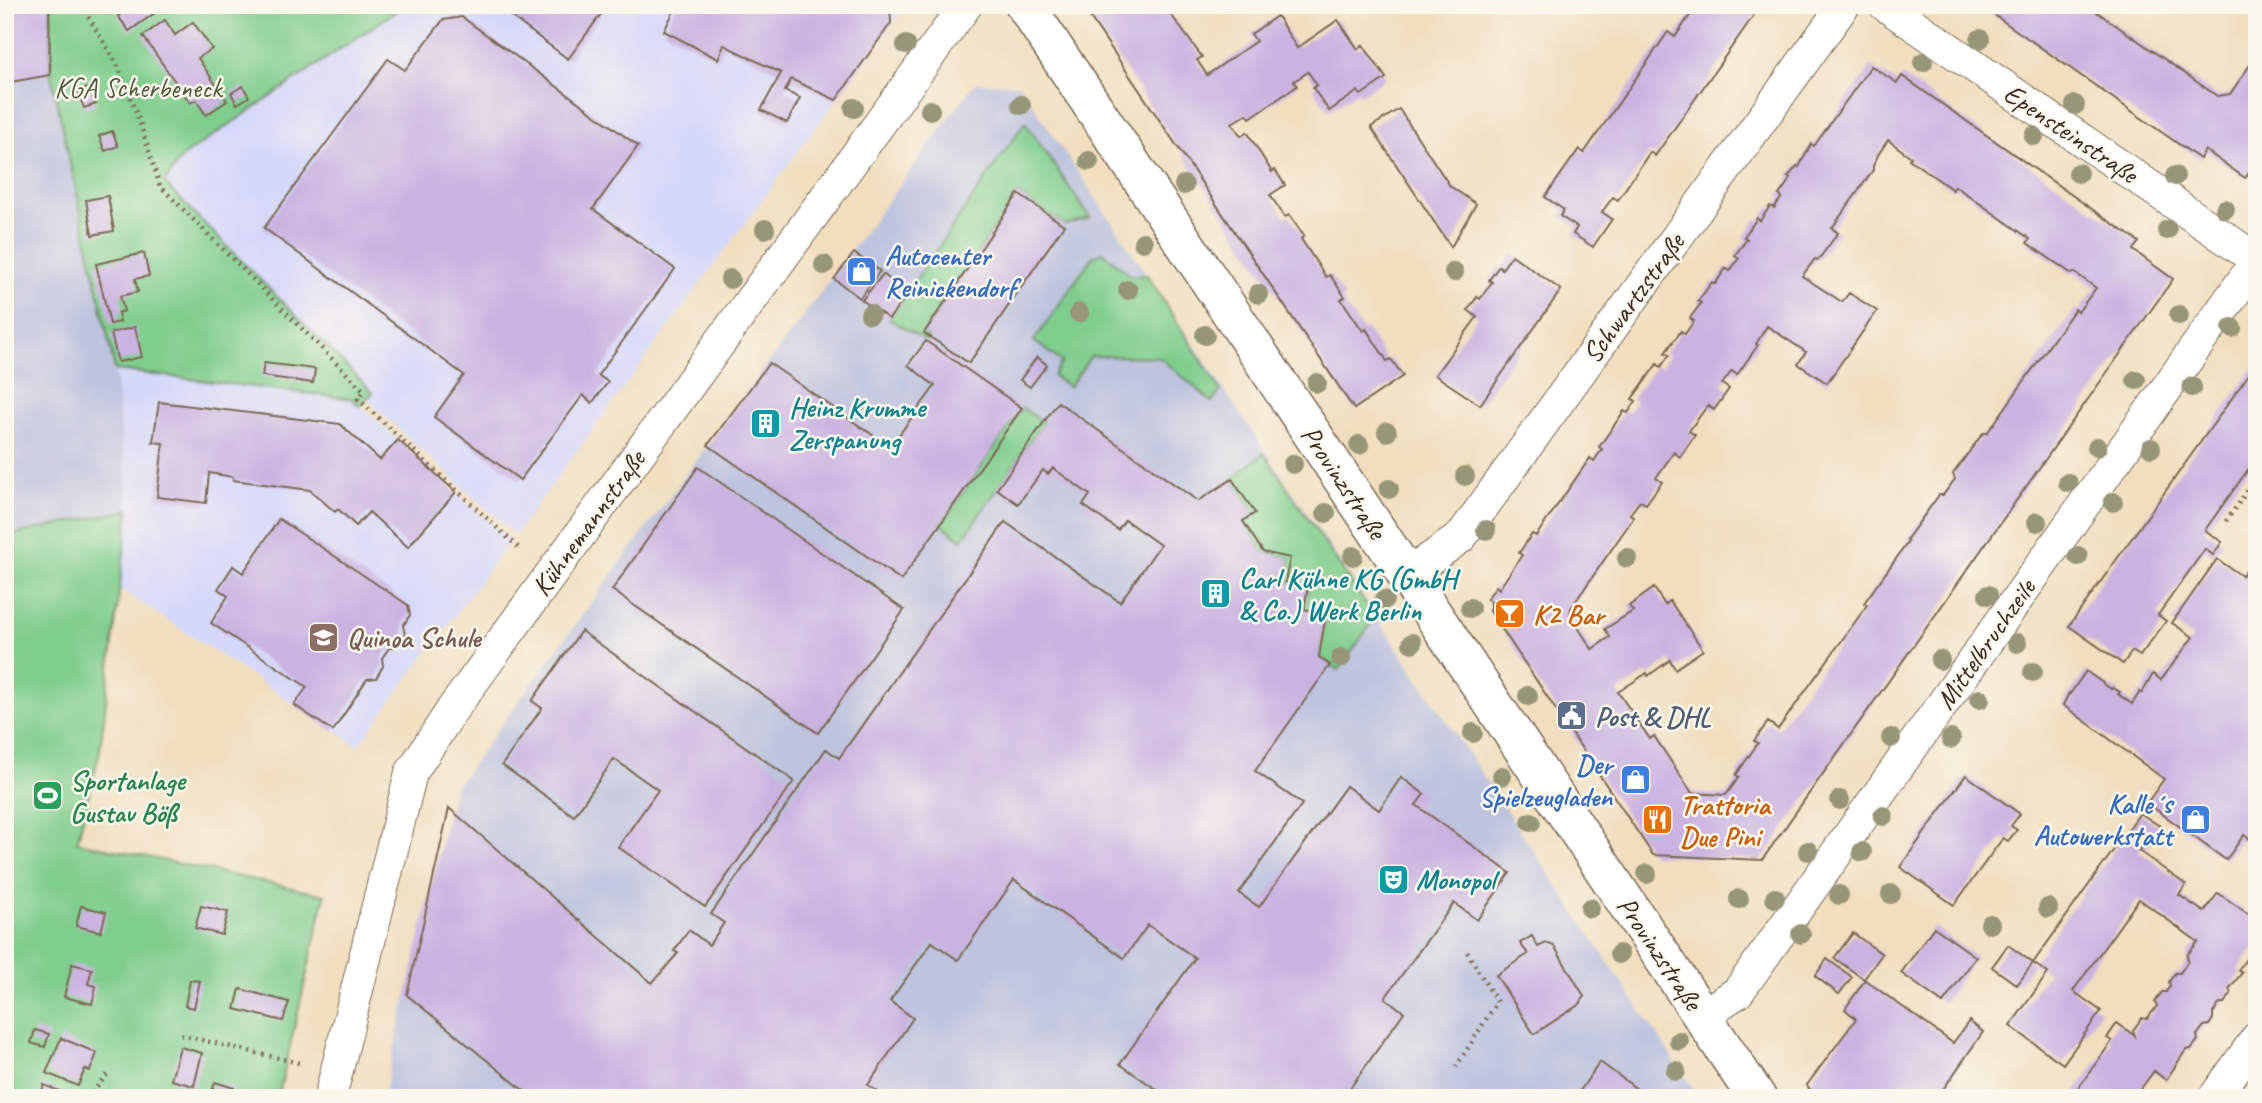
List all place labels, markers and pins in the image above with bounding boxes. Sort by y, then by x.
place label: Autocenter Reinickendorf [885,238,1022,305]
shop icon: Autocenter Reinickendorf [845,254,879,288]
place label: Heinz Krumme Zerspanung [789,390,927,457]
building icon: Heinz Krumme Zerspanung [749,406,783,440]
place label: Carl Kühne KG (GmbH & Co.) Werk Berlin [1239,561,1461,628]
building icon: Carl Kühne KG (GmbH & Co.) Werk Berlin [1199,577,1233,611]
bar icon: K2 Bar [1493,597,1527,631]
place label: K2 Bar [1533,597,1607,632]
school or university icon: Quinoa Schule [307,620,341,654]
place label: Quinoa Schule [347,620,483,655]
public building icon: Post & DHL [1555,699,1589,733]
place label: Post & DHL [1595,699,1711,734]
place label: Der Spielzeugladen [1479,747,1615,814]
place label: Sportanlage Gustav Böß [70,763,187,830]
shop icon: Der Spielzeugladen [1618,763,1652,797]
sports icon: Sportanlage Gustav Böß [30,779,64,813]
place label: Kalle´s Autowerkstatt [2034,786,2176,853]
place label: Trattoria Due Pini [1680,787,1772,854]
shop icon: Kalle´s Autowerkstatt [2178,802,2212,836]
restaurant icon: Trattoria Due Pini [1640,803,1674,837]
theatre icon: Monopol [1376,862,1410,896]
place label: Monopol [1416,862,1500,897]

